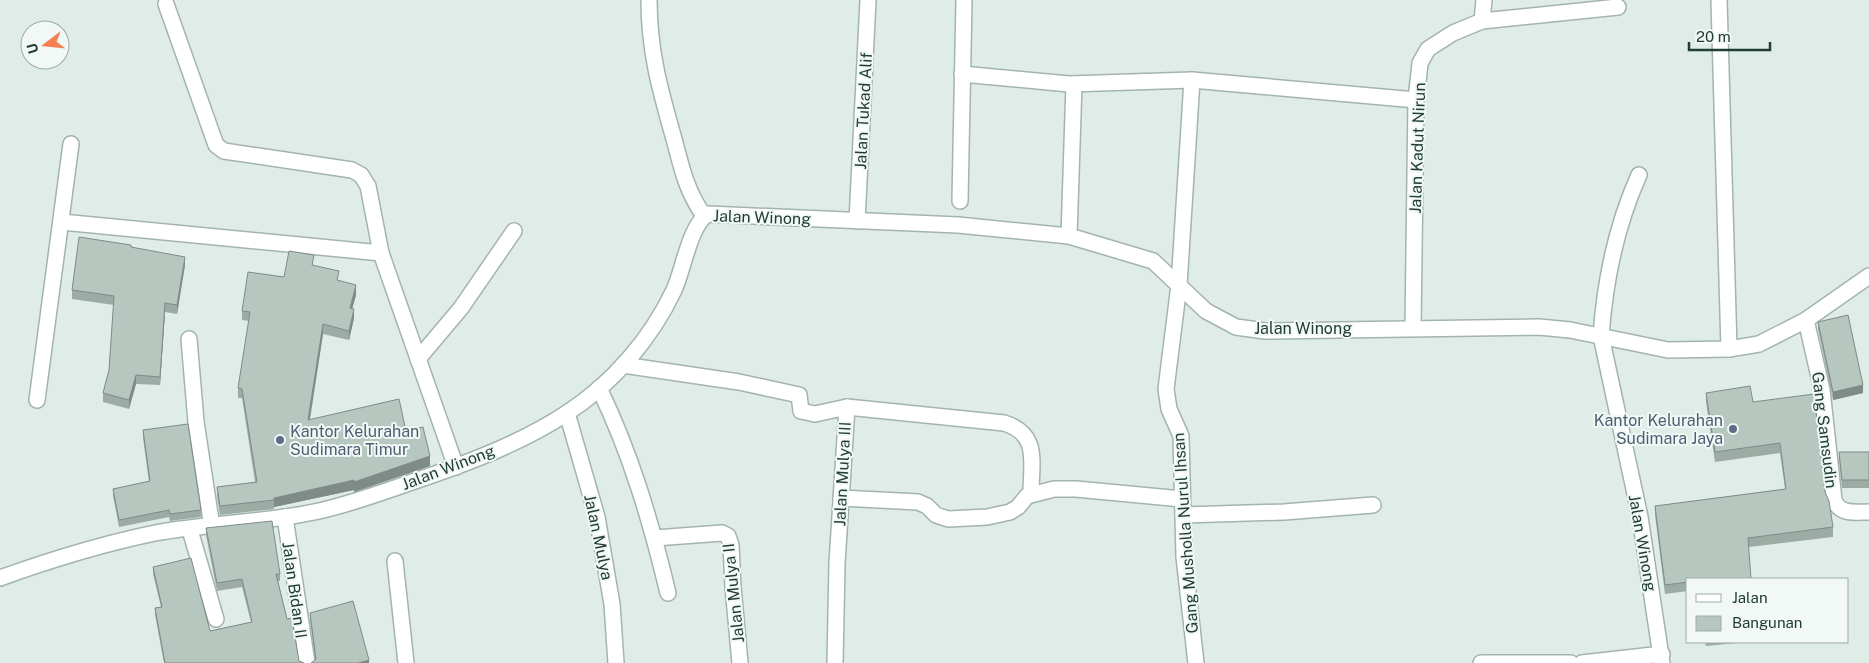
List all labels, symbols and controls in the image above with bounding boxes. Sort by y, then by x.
north arrow [20,20,70,70]
scale bar [1689,20,1770,52]
text: 20 m [1696,28,1731,45]
text: U [23,42,42,56]
street label: Jalan Tukad Alif [851,52,876,170]
street label: Jalan Kadut Nirun [1406,82,1429,214]
street label: Jalan Winong [713,206,811,229]
street label: Jalan Winong [1254,319,1352,338]
street label: Gang Samsudin [1808,371,1841,489]
place label: Kantor Kelurahan Sudimara Jaya [1594,411,1723,448]
street label: Jalan Mulya III [830,421,855,527]
place label: Kantor Kelurahan Sudimara Timur [290,422,419,459]
marker: Kantor Kelurahan Sudimara Jaya [1727,423,1739,435]
street label: Gang Musholla Nurul Ihsan [1169,432,1202,634]
marker: Kantor Kelurahan Sudimara Timur [274,434,286,446]
street label: Jalan Winong [399,441,497,494]
street label: Jalan Mulya [580,493,617,582]
street label: Jalan Winong [1625,493,1660,593]
street label: Jalan Bidan II [278,541,311,639]
street label: Jalan Mulya II [719,542,748,644]
legend [1686,578,1849,643]
text: Jalan [1732,589,1768,606]
text: Bangunan [1732,614,1803,631]

